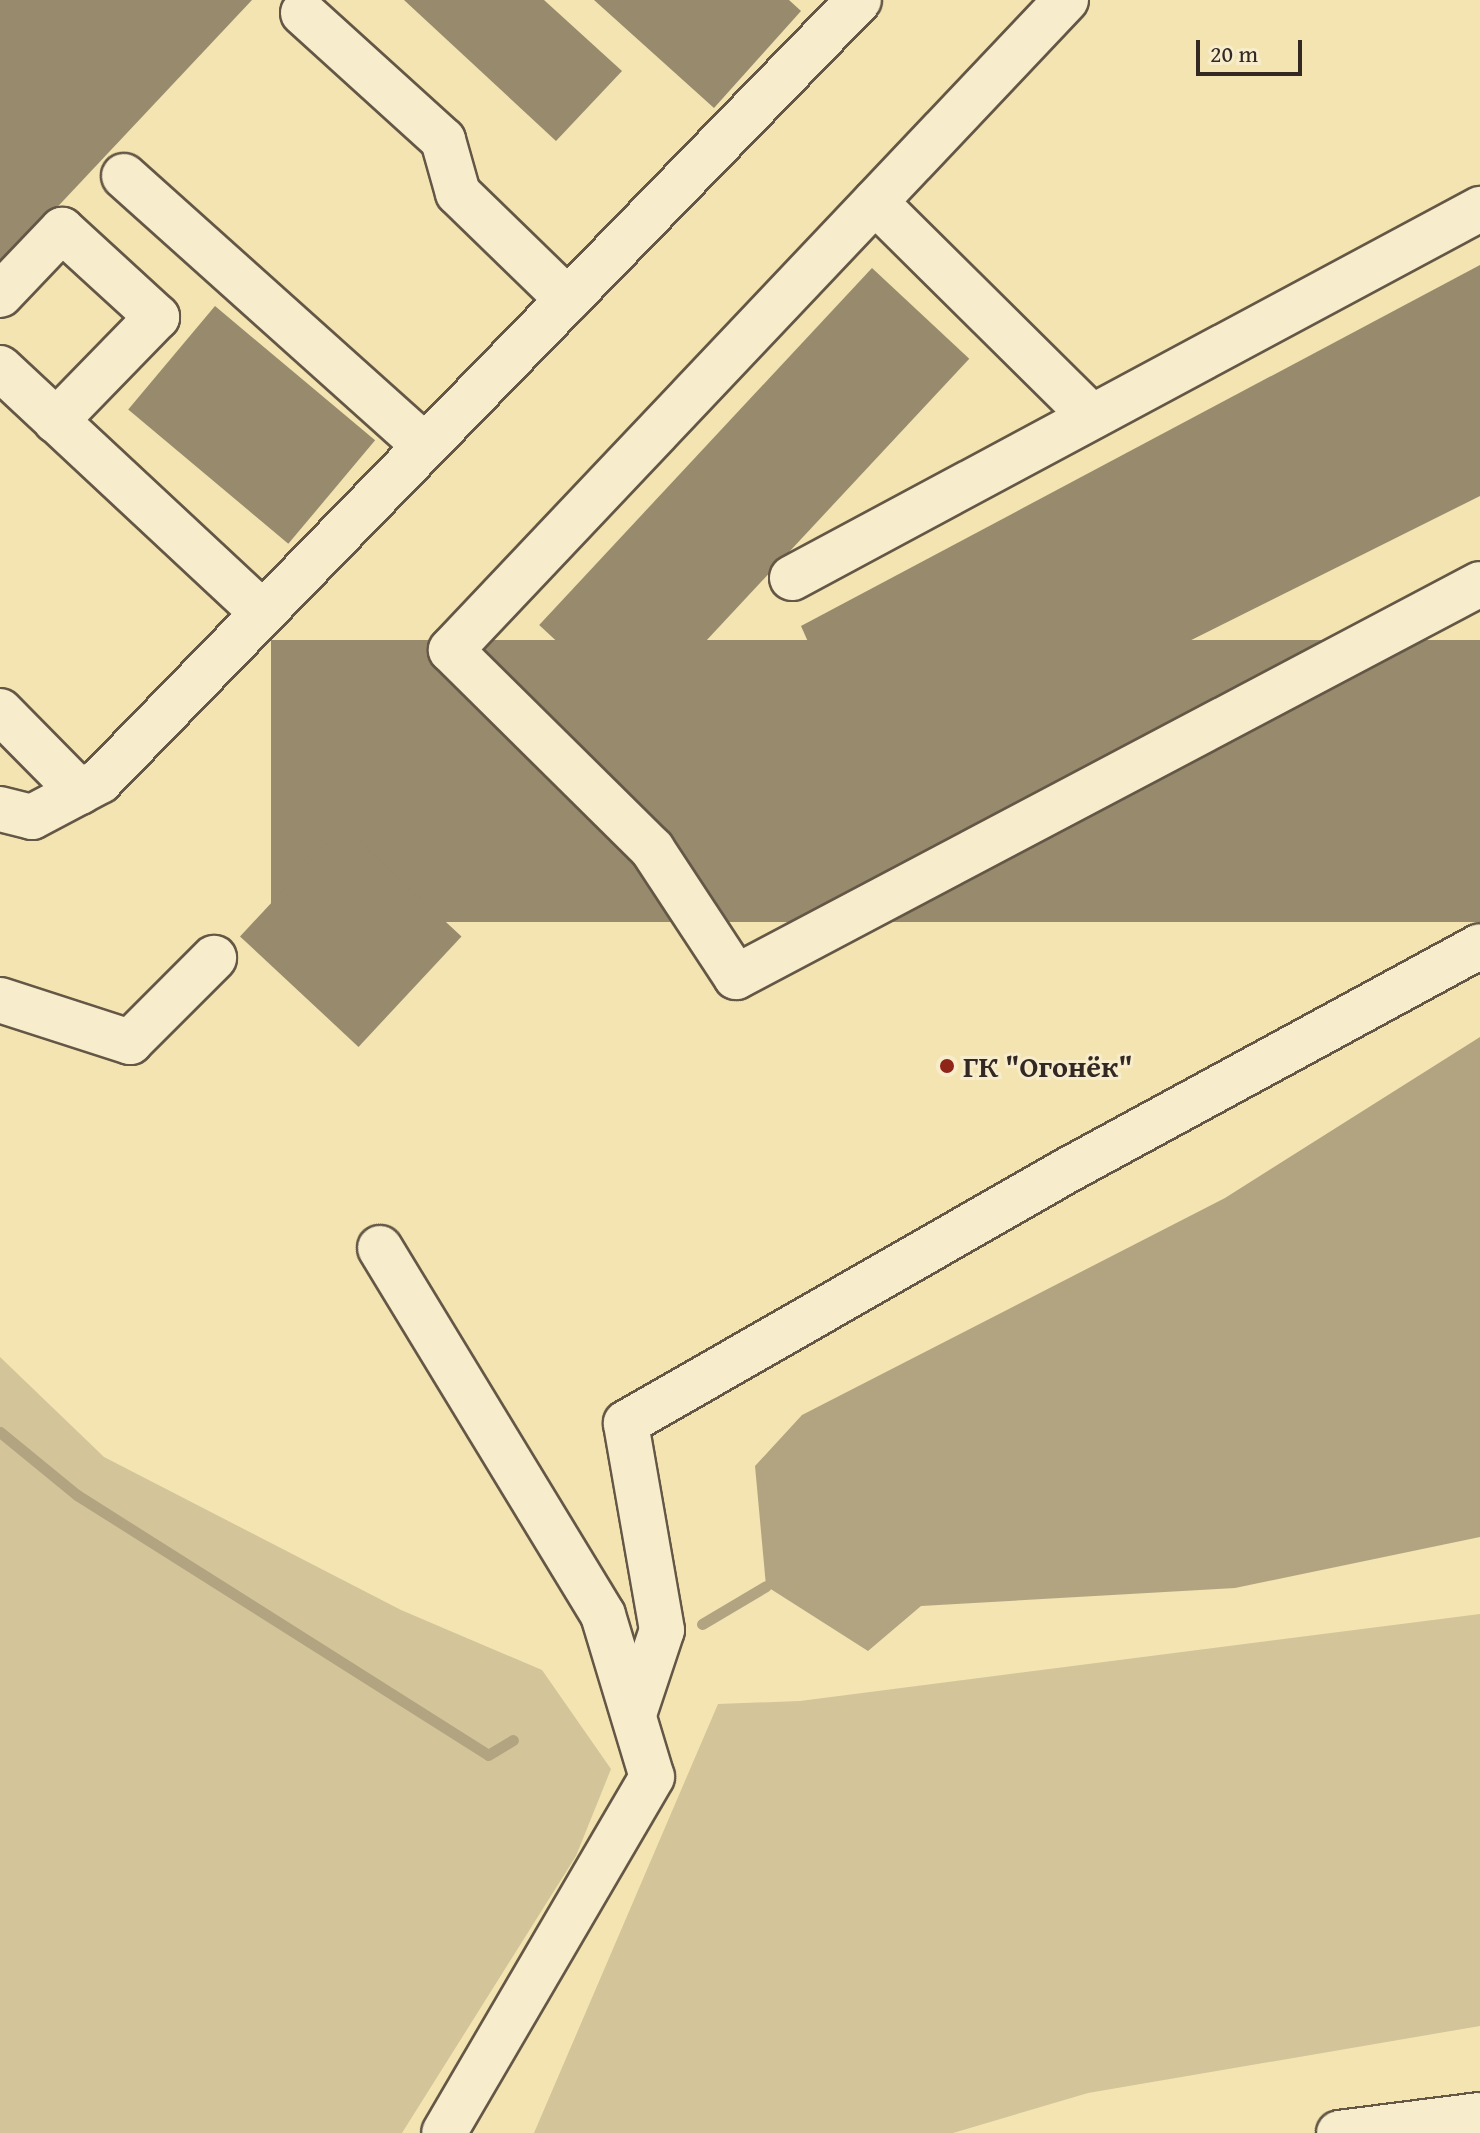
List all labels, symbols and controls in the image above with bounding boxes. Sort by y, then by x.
scale bar [1200,24,1306,74]
text: 20 m [1210,36,1258,71]
place label: ГК "Огонёк" [963,1048,1133,1084]
marker: ГК "Огонёк" [938,1057,956,1075]

